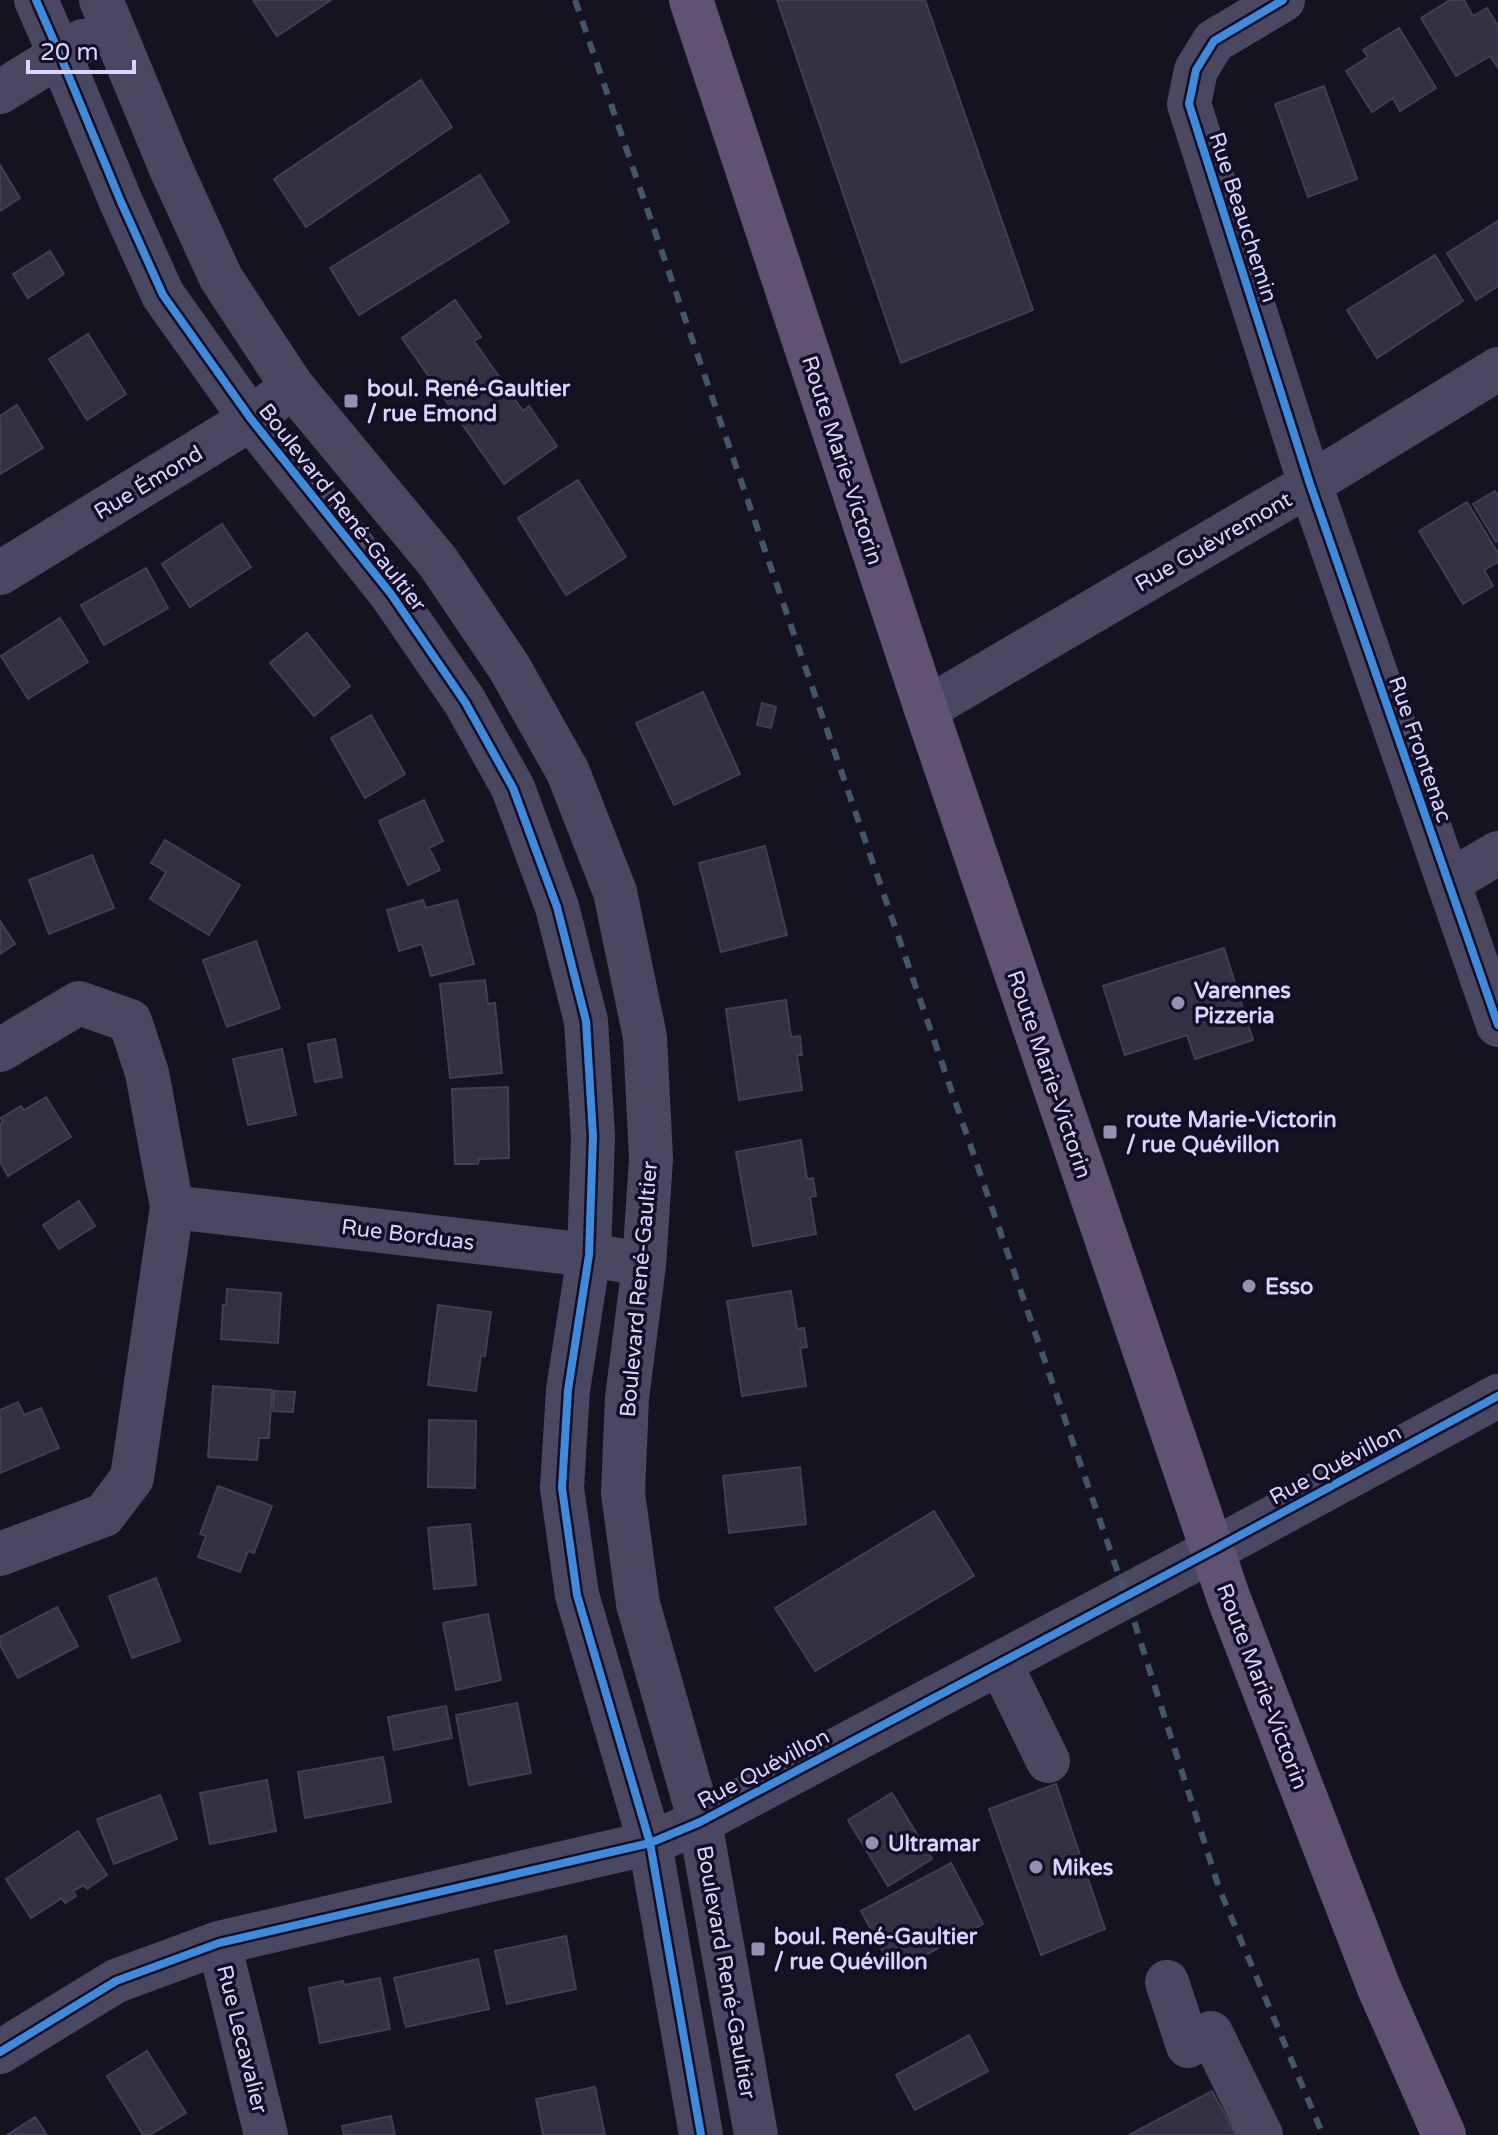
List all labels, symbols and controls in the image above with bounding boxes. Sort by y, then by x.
scale bar [28,24,134,74]
text: 20 m [40,38,98,67]
street label: Rue Beauchemin [1203,129,1283,306]
street label: Route Marie-Victorin [796,353,888,568]
place label: boul. René-Gaultier / rue Emond [367,376,571,427]
marker: boul. René-Gaultier / rue Emond [342,392,360,410]
street label: Boulevard René-Gaultier [253,398,432,617]
street label: Rue Émond [89,439,207,525]
street label: Rue Guèvremont [1130,486,1297,597]
street label: Rue Frontenac [1383,673,1457,826]
street label: Route Marie-Victorin [1001,967,1097,1182]
place label: Varennes Pizzeria [1194,978,1291,1029]
marker: Varennes Pizzeria [1169,994,1187,1012]
place label: route Marie-Victorin / rue Quévillon [1126,1107,1337,1158]
marker: route Marie-Victorin / rue Quévillon [1101,1123,1119,1141]
street label: Boulevard René-Gaultier [615,1159,663,1418]
street label: Rue Borduas [340,1214,476,1256]
place label: Esso [1265,1274,1313,1300]
marker: Esso [1240,1277,1258,1295]
street label: Rue Quévillon [1265,1419,1406,1511]
street label: Route Marie-Victorin [1211,1580,1313,1793]
street label: Rue Quévillon [693,1723,834,1815]
place label: Ultramar [888,1831,981,1857]
marker: Ultramar [863,1834,881,1852]
street label: Boulevard René-Gaultier [691,1843,761,2101]
place label: Mikes [1052,1855,1114,1881]
marker: Mikes [1027,1858,1045,1876]
place label: boul. René-Gaultier / rue Quévillon [774,1924,978,1975]
marker: boul. René-Gaultier / rue Quévillon [749,1940,767,1958]
street label: Rue Lecavalier [211,1962,273,2117]

